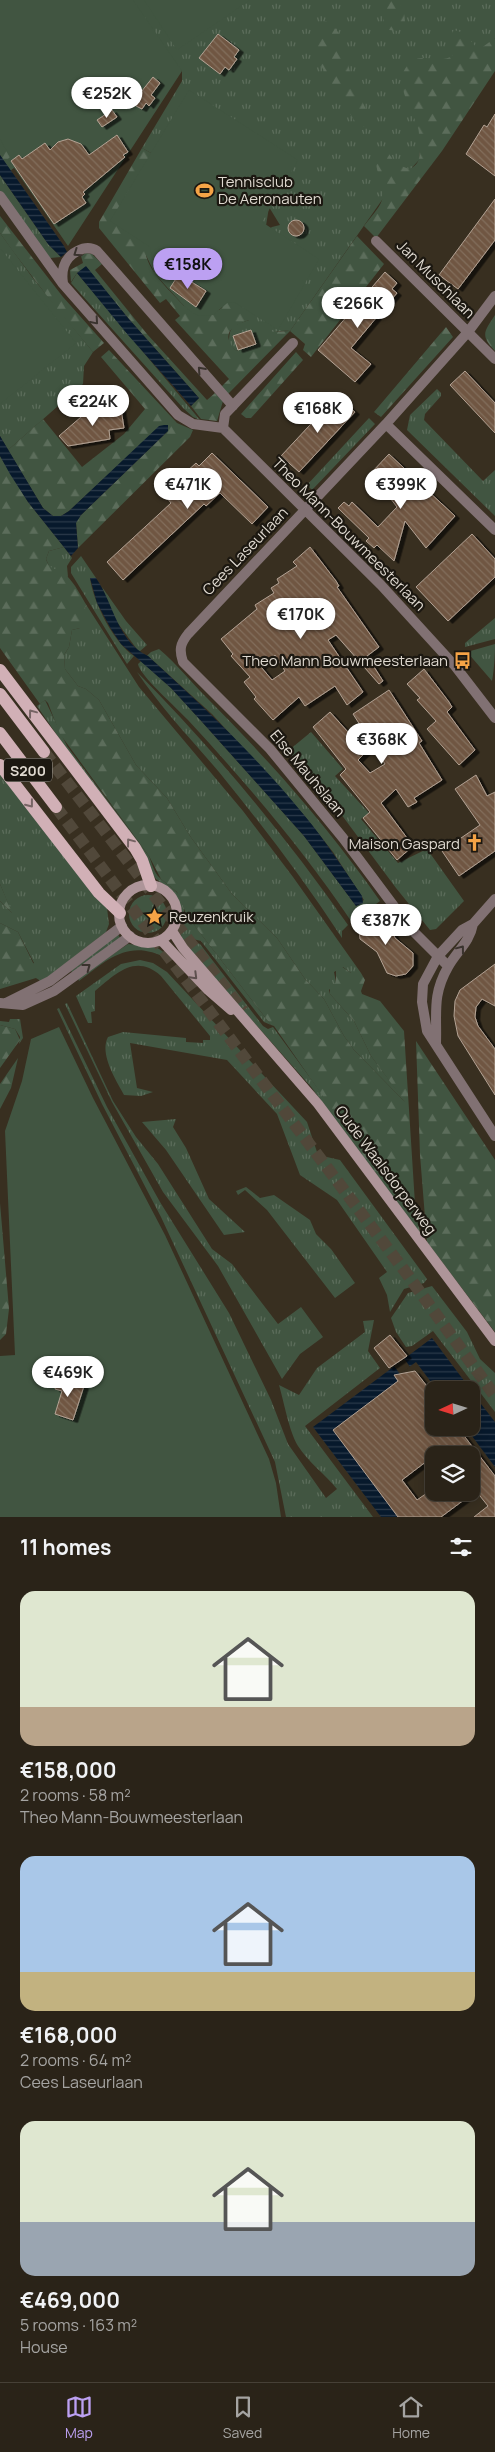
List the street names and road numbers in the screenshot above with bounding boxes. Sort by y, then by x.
street label: Jan Muschlaan [392,235,480,323]
street label: Theo Mann-Bouwmeesterlaan [268,453,430,615]
street label: Cees Laseurlaan [197,502,293,600]
street label: Else Mauhslaan [265,725,351,821]
road number: S200 [4,758,52,782]
street label: Oude Waalsdorperweg [330,1101,442,1239]

